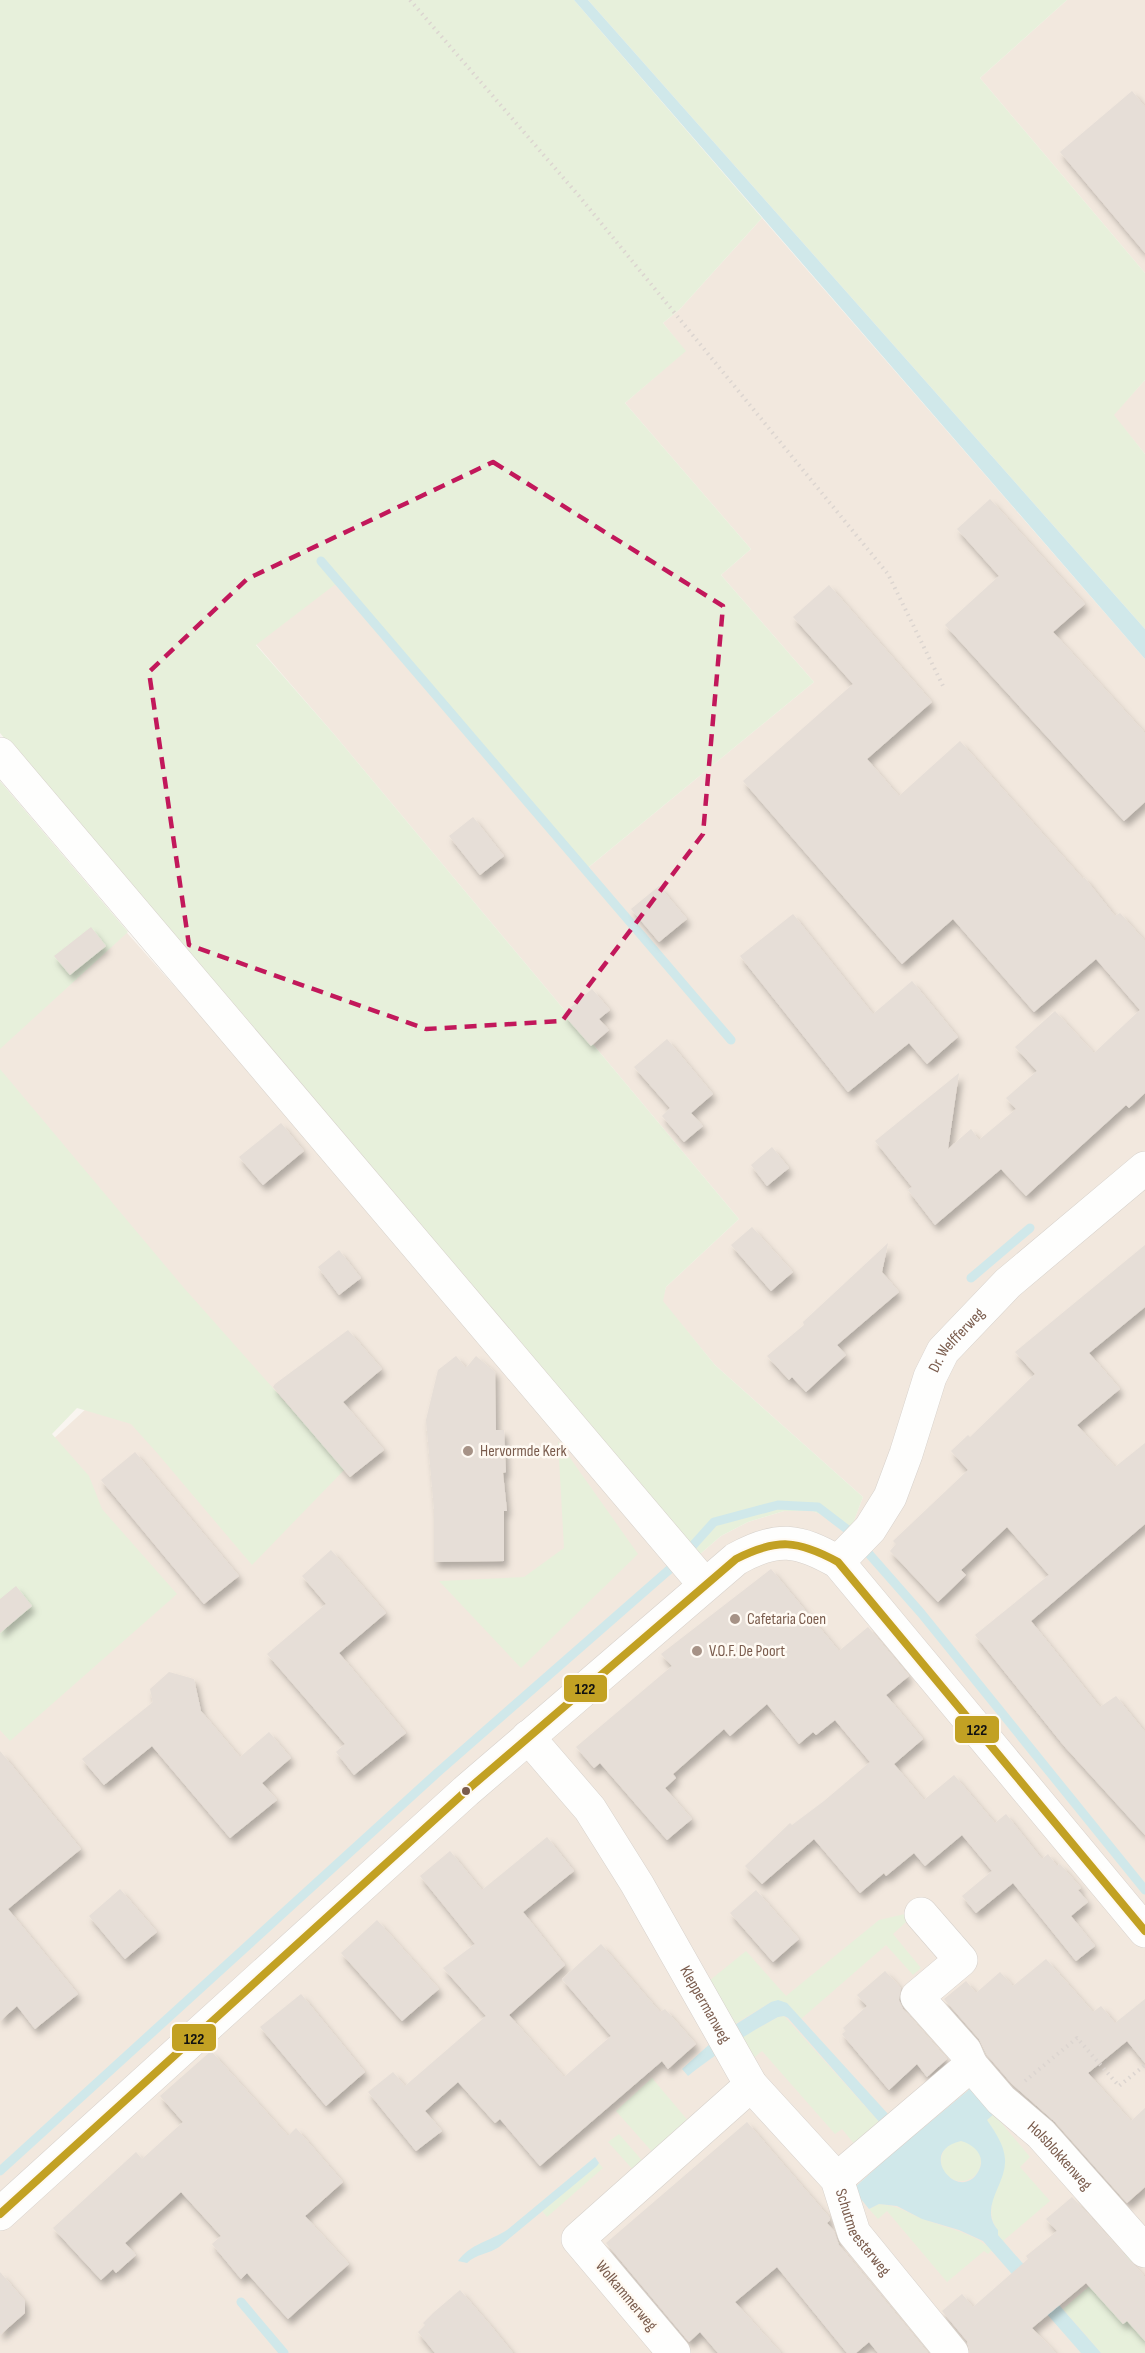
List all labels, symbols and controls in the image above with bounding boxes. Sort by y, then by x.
street label: Dr. Welfferweg [924,1304,989,1375]
place label: Hervormde Kerk [480,1442,567,1461]
marker: Hervormde Kerk [461,1444,475,1458]
place label: Cafetaria Coen [747,1610,826,1629]
marker: Cafetaria Coen [728,1612,742,1626]
place label: V.O.F. De Poort [709,1642,785,1661]
marker: V.O.F. De Poort [690,1644,704,1658]
line badge: 122 [563,1674,608,1703]
text: 122 [575,1680,595,1699]
line badge: 122 [954,1715,1000,1744]
text: 122 [967,1721,987,1740]
unlabelled marker [460,1785,472,1797]
street label: Kleppermanweg [676,1962,735,2047]
line badge: 122 [171,2023,217,2052]
text: 122 [184,2030,204,2049]
street label: Holsblokkenweg [1023,2117,1096,2194]
street label: Schutmeesterweg [831,2186,895,2280]
street label: Wolkammerweg [591,2257,661,2335]

